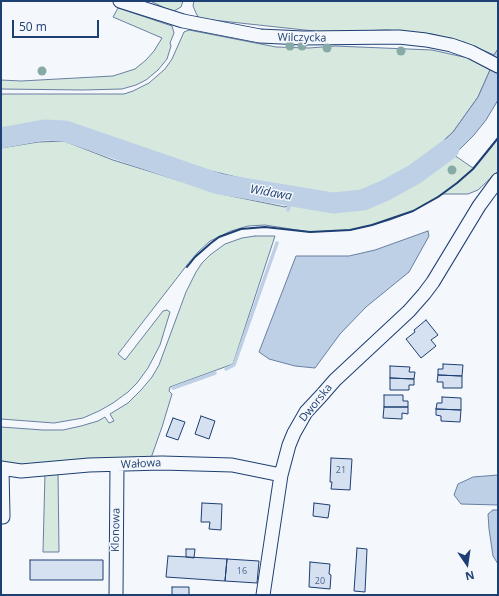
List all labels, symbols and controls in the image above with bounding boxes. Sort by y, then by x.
scale bar [14,12,101,38]
text: 50 m [19,18,47,35]
street label: Wilczycka [277,31,327,45]
water label: Widawa [249,182,293,204]
street label: Dworska [297,381,335,425]
street label: Wałowa [121,456,161,472]
house number: 21 [336,465,346,475]
street label: Klonowa [109,508,123,552]
north arrow [447,544,487,584]
house number: 16 [237,566,247,576]
text: N [464,568,476,584]
house number: 20 [315,576,325,586]

